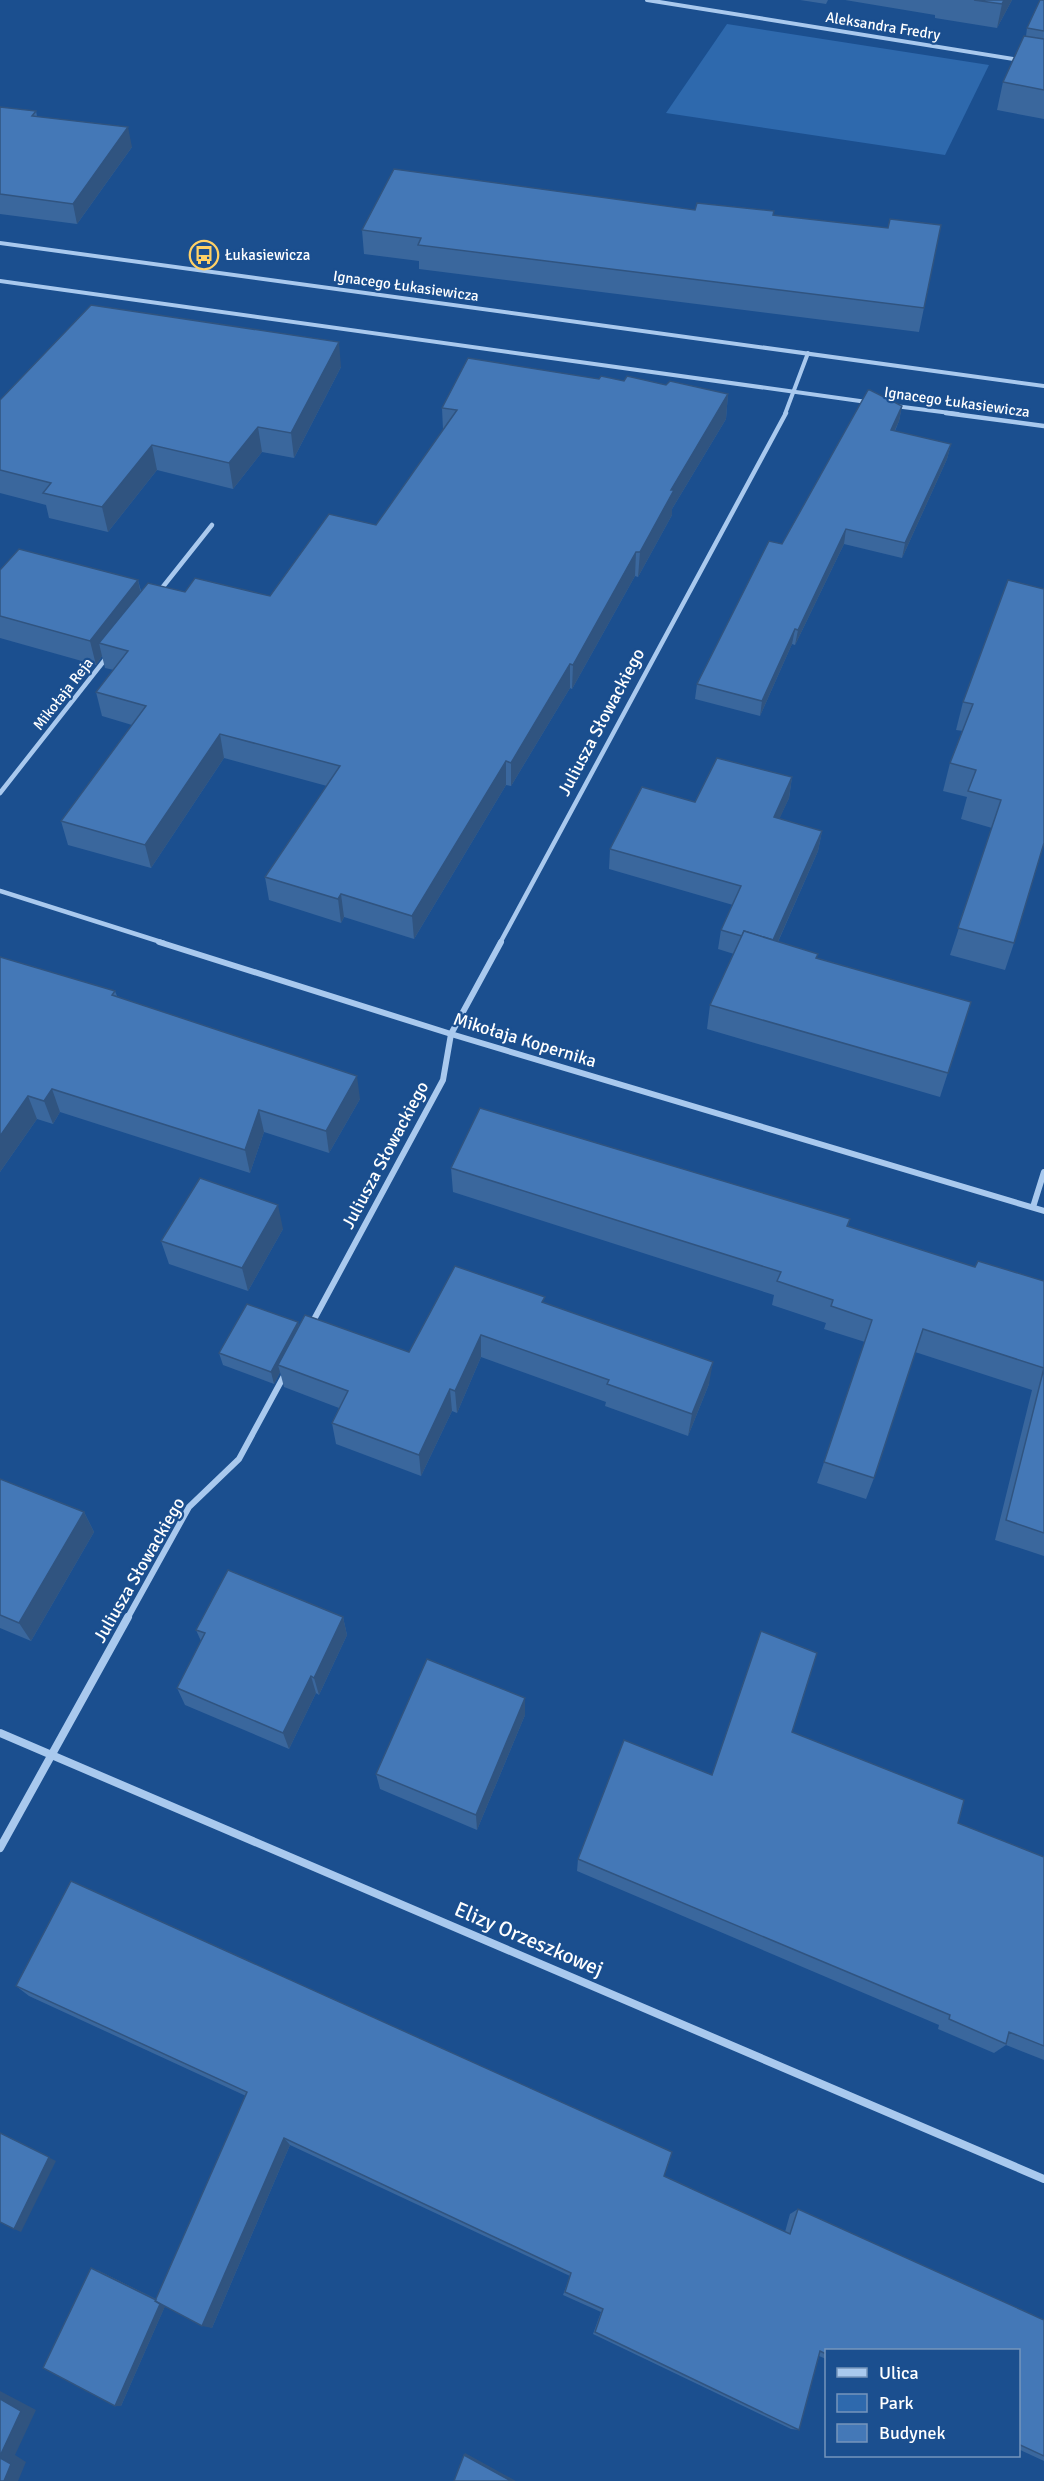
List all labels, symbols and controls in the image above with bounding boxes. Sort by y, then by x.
street label: Aleksandra Fredry [824,8,942,44]
bus stop icon: Łukasiewicza [188,239,220,271]
place label: Łukasiewicza [225,246,310,264]
street label: Ignacego Łukasiewicza [332,267,480,305]
street label: Ignacego Łukasiewicza [883,383,1031,421]
street label: Juliusza Słowackiego [553,644,649,800]
street label: Mikołaja Reja [29,654,97,734]
street label: Mikołaja Kopernika [451,1008,599,1072]
street label: Juliusza Słowackiego [337,1077,433,1233]
street label: Juliusza Słowackiego [88,1493,190,1647]
street label: Elizy Orzeszkowej [451,1896,607,1982]
legend [825,2349,1020,2457]
text: Ulica [879,2362,919,2384]
text: Park [879,2392,914,2414]
text: Budynek [879,2422,946,2444]

